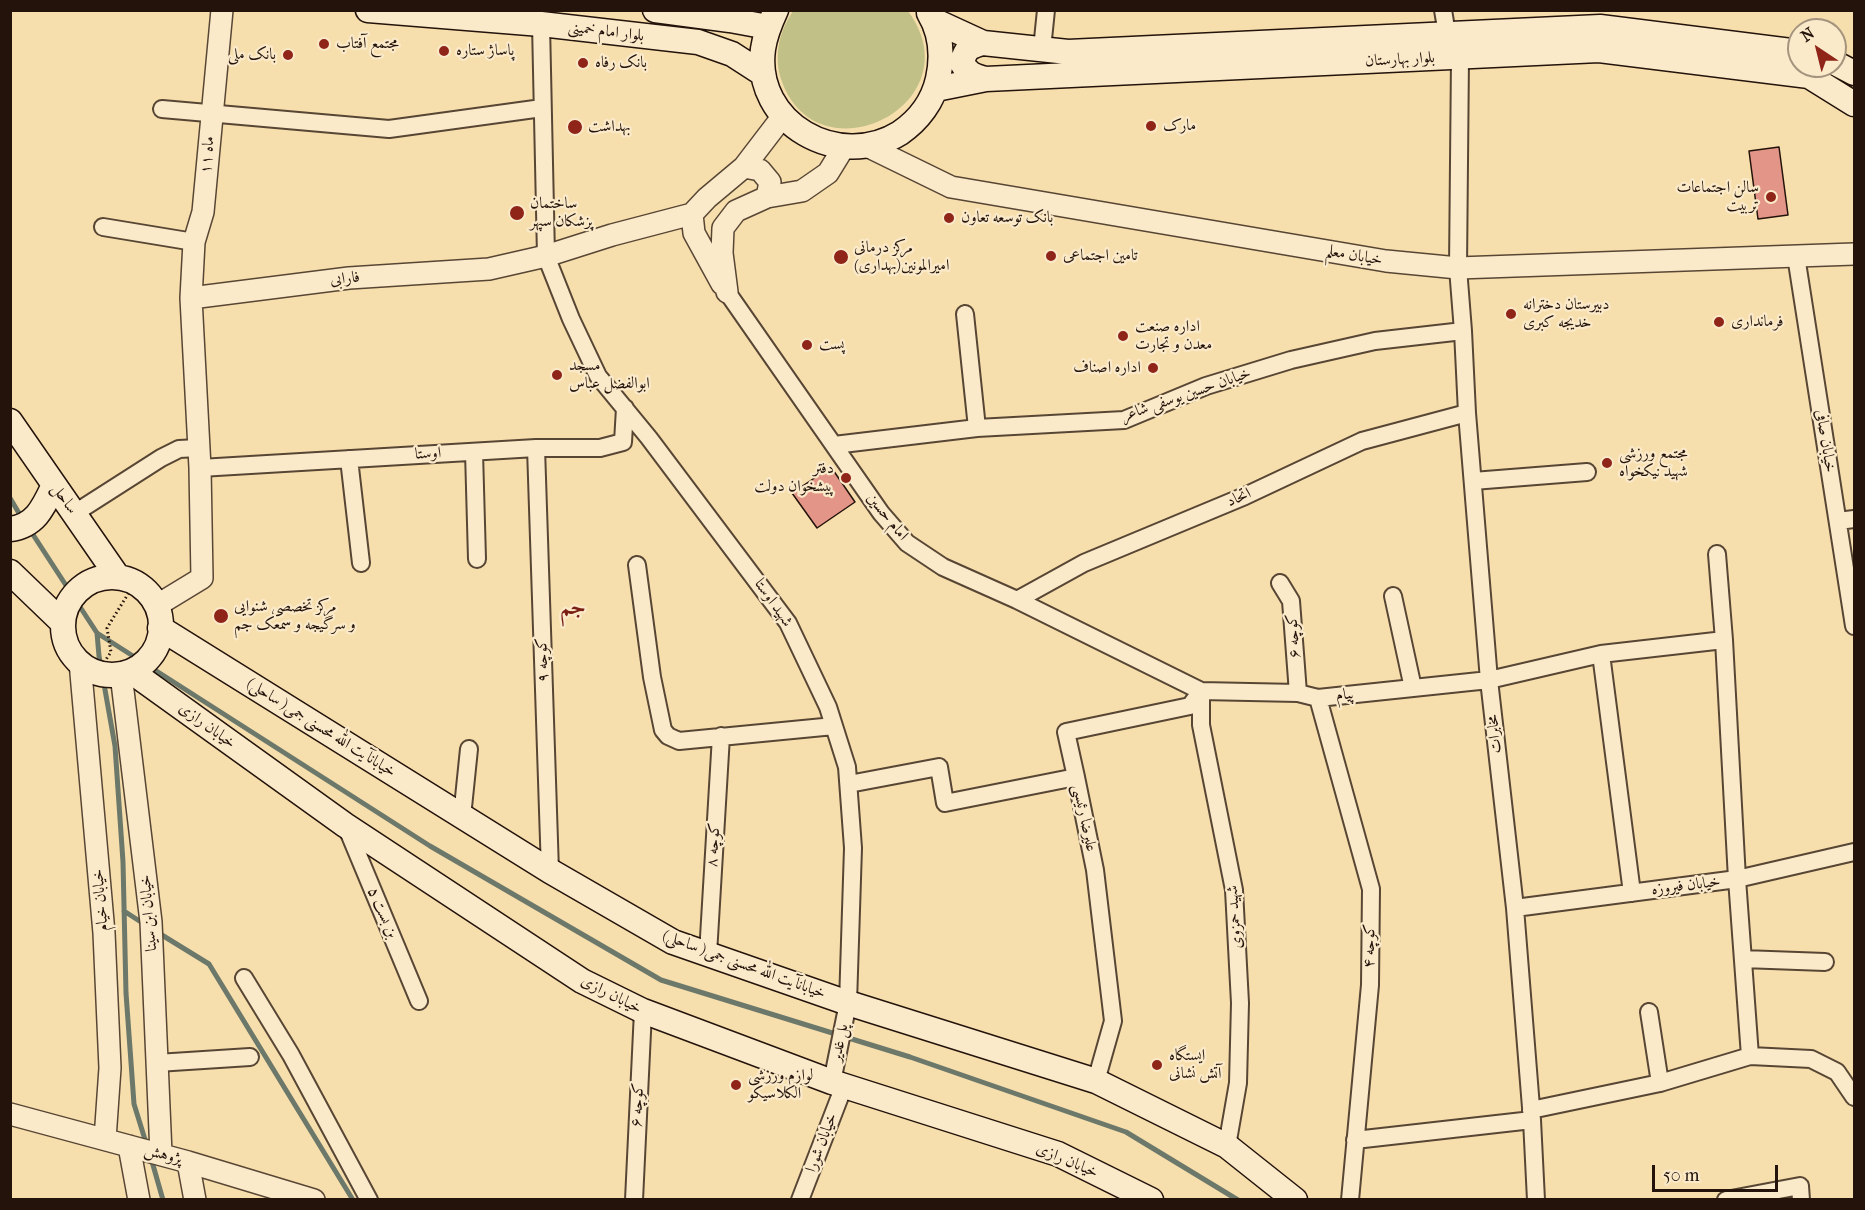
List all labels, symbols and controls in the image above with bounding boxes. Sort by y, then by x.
street label: بلوار امام خمینی [567,18,645,46]
north arrow [1787,18,1847,78]
text: N [1797,23,1818,46]
place label: مجتمع آفتاب [336,34,399,54]
marker: مجتمع آفتاب [317,37,331,51]
place label: پاساژ ستاره [456,41,514,61]
marker: پاساژ ستاره [437,44,451,58]
place label: بانک ملی [228,45,276,65]
marker: بانک ملی [281,48,295,62]
street label: بلوار بهارستان [1365,49,1435,71]
place label: بانک رفاه [595,53,647,73]
marker: بانک رفاه [576,56,590,70]
place label: مارک [1163,116,1196,136]
place label: بهداشت [588,117,631,137]
marker: بهداشت [566,118,584,136]
marker: مارک [1144,119,1158,133]
street label: ماه ۱۱ [197,135,219,175]
place label: سالن اجتماعات تربیت [1677,178,1759,216]
marker: سالن اجتماعات تربیت [1764,190,1778,204]
place label: ساختمان پزشکان سپهر [530,194,593,232]
marker: ساختمان پزشکان سپهر [508,204,526,222]
place label: بانک توسعه تعاون [961,208,1053,228]
marker: بانک توسعه تعاون [942,211,956,225]
place label: مرکز درمانی امیرالمونین(بهداری) [854,238,949,276]
street label: خیابان معلم [1324,242,1384,270]
place label: تامین اجتماعی [1063,246,1138,266]
marker: مرکز درمانی امیرالمونین(بهداری) [832,248,850,266]
marker: تامین اجتماعی [1044,249,1058,263]
street label: فارابی [329,268,361,290]
place label: دبیرستان دخترانه خدیجه کبری [1523,295,1610,333]
marker: دبیرستان دخترانه خدیجه کبری [1504,307,1518,321]
place label: فرمانداری [1731,312,1784,332]
marker: فرمانداری [1712,315,1726,329]
place label: اداره صنعت معدن و تجارت [1135,317,1212,355]
marker: اداره صنعت معدن و تجارت [1116,329,1130,343]
place label: پست [819,335,845,355]
marker: پست [800,338,814,352]
place label: مسجد ابوالفضل عباس [569,356,650,394]
place label: اداره اصناف [1073,358,1141,378]
marker: اداره اصناف [1146,361,1160,375]
street label: خیابان حسین یوسفی شاعر [1119,364,1253,426]
marker: مسجد ابوالفضل عباس [550,368,564,382]
street label: خیابان صافی [1811,408,1839,474]
street label: اوستا [414,444,442,464]
place label: مجتمع ورزشی شهید نیکخواه [1619,444,1688,482]
marker: مجتمع ورزشی شهید نیکخواه [1600,456,1614,470]
place label: دفتر پیشخوان دولت [754,459,834,497]
marker: دفتر پیشخوان دولت [839,471,853,485]
street label: ساحل [47,480,81,518]
street label: اتحاد [1224,484,1254,512]
street label: امام حسین [862,489,912,545]
street label: شهید اوستا [750,575,796,631]
district label: جم [560,596,586,622]
place label: مرکز تخصصی شنوایی و سرگیجه و سمعک جم [234,597,356,635]
marker: مرکز تخصصی شنوایی و سرگیجه و سمعک جم [212,607,230,625]
street label: کوچه ۶ [1283,613,1305,659]
street label: کوچه ۹ [533,637,553,683]
street label: خیابانآیت الله محسنی جمی( ساحلی) [243,674,399,782]
street label: پیام [1335,684,1355,706]
street label: خیابان رازی [175,699,239,753]
street label: مخابرات [1483,713,1507,755]
street label: علیرضا رئیسی [1068,783,1100,853]
street label: کوچه ۸ [703,822,725,868]
street label: خیابان خیام [89,868,113,932]
street label: خیابان فیروزه [1650,872,1722,900]
street label: خیابان ابن سینا [136,874,162,952]
street label: بن بست ۵ [363,885,401,941]
street label: شهید حمزوی [1223,885,1247,949]
street label: کوچه ۴ [1360,924,1380,968]
street label: خیابانآیت الله محسنی جمی( ساحلی) [660,926,828,1004]
street label: خیابان رازی [577,972,645,1018]
street label: پل غدیر [827,1022,853,1064]
place label: ایستگاه آتش نشانی [1169,1046,1222,1084]
marker: ایستگاه آتش نشانی [1150,1058,1164,1072]
place label: لوازم ورزشی الکلاسیکو [748,1066,813,1104]
marker: لوازم ورزشی الکلاسیکو [729,1078,743,1092]
street label: کوچه ۶ [627,1082,649,1128]
street label: خیابان شورا [802,1111,842,1175]
street label: خیابان رازی [1033,1139,1101,1183]
street label: پژوهش [142,1141,184,1169]
scale bar [1655,1153,1781,1191]
text: 50 m [1663,1165,1699,1186]

